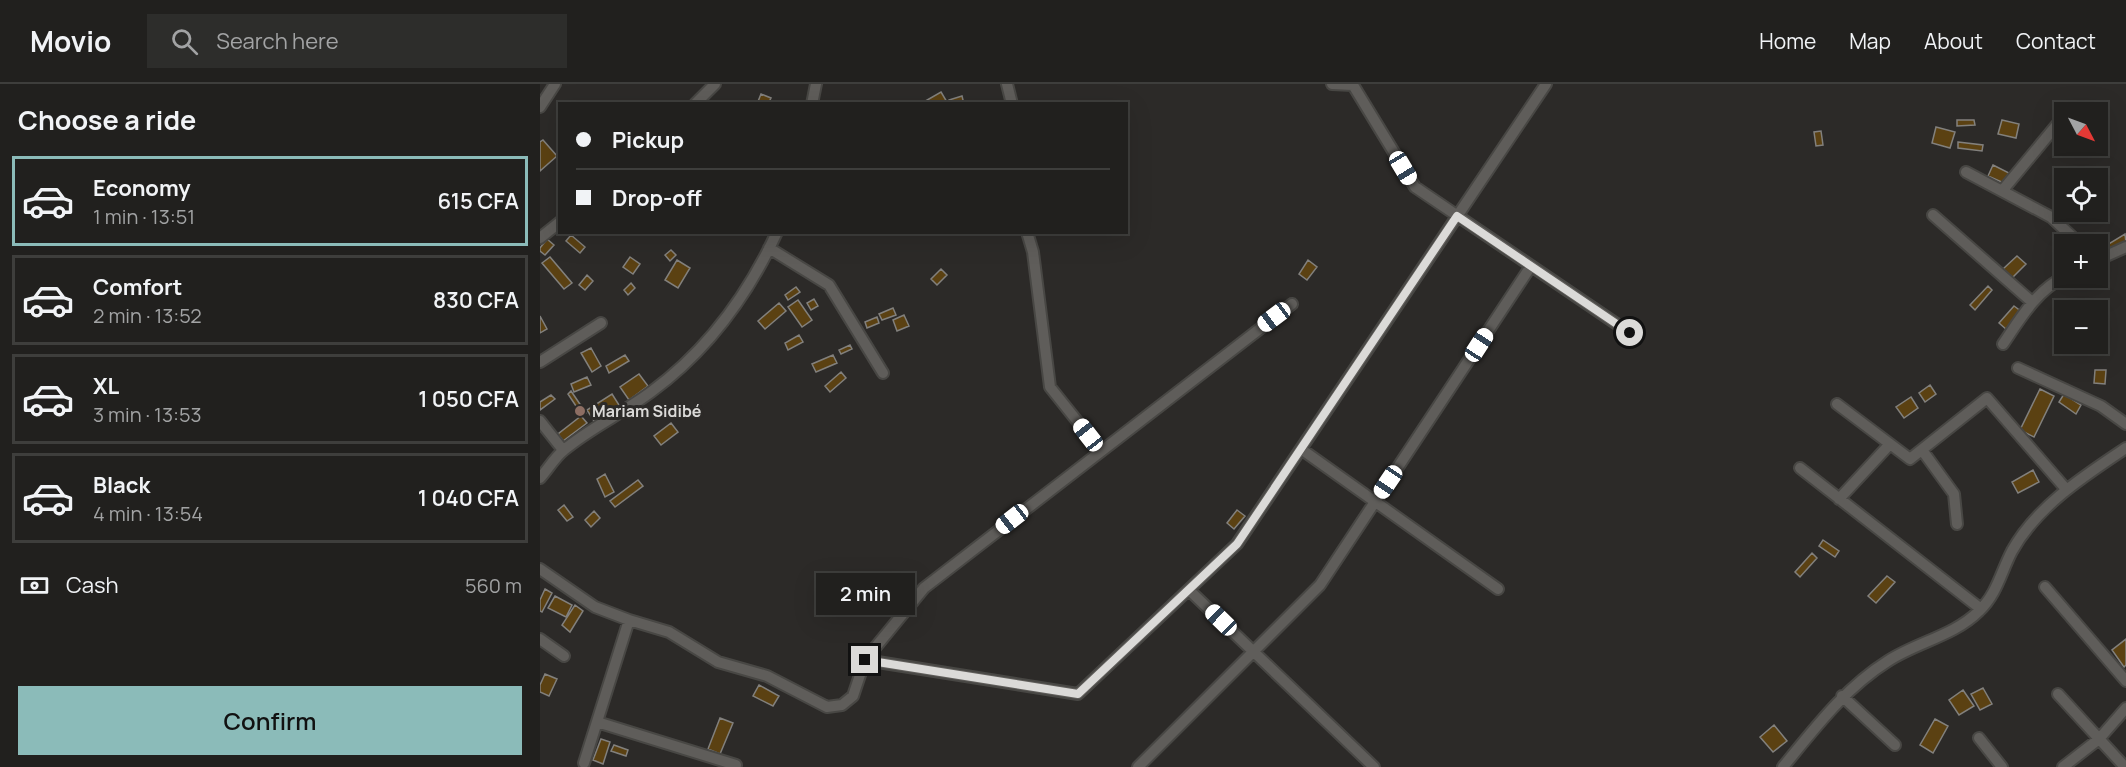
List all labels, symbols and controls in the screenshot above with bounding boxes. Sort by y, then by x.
search box [147,14,567,68]
text: Movio [30,22,111,60]
icon: search [168,25,201,58]
text: Search here [216,26,339,56]
text: Home [1759,27,1816,55]
text: Map [1849,27,1891,55]
text: About [1924,27,1983,55]
text: Contact [2016,27,2096,55]
text: Choose a ride [18,101,196,138]
north arrow [2054,102,2108,156]
map controls [2054,102,2108,354]
text: Pickup [612,125,684,155]
car [1386,148,1420,188]
button: locate [2054,168,2108,222]
text: Economy [93,173,191,203]
icon: car [21,174,75,228]
text: Drop-off [612,183,702,213]
text: 615 CFA [437,186,519,216]
text: 1 min · 13:51 [93,203,195,230]
button: + [2054,234,2108,288]
text: Comfort [93,272,182,302]
icon: car [21,273,75,327]
text: 830 CFA [433,285,519,315]
car [1254,299,1294,335]
button: − [2054,300,2108,354]
text: 2 min · 13:52 [93,302,202,329]
route start [1616,319,1643,346]
car [1462,325,1496,365]
text: XL [93,371,119,401]
icon: car [21,372,75,426]
text: 1 050 CFA [418,384,519,414]
place label: Mariam Sidibé [592,400,702,422]
text: 3 min · 13:53 [93,401,202,428]
marker: Mariam Sidibé [573,404,587,418]
car [1070,415,1106,455]
car [1370,462,1406,502]
text: Black [93,470,150,500]
icon: car [21,471,75,525]
text: 1 040 CFA [418,483,519,513]
text: 4 min · 13:54 [93,500,203,527]
car [992,501,1032,537]
icon: cash [18,569,51,602]
text: Cash [66,570,119,600]
text: 560 m [465,572,522,599]
callout: 2 min [816,573,914,615]
text: 2 min [840,580,891,607]
car [1202,601,1240,639]
route end [851,646,878,673]
button: Confirm [18,686,522,755]

